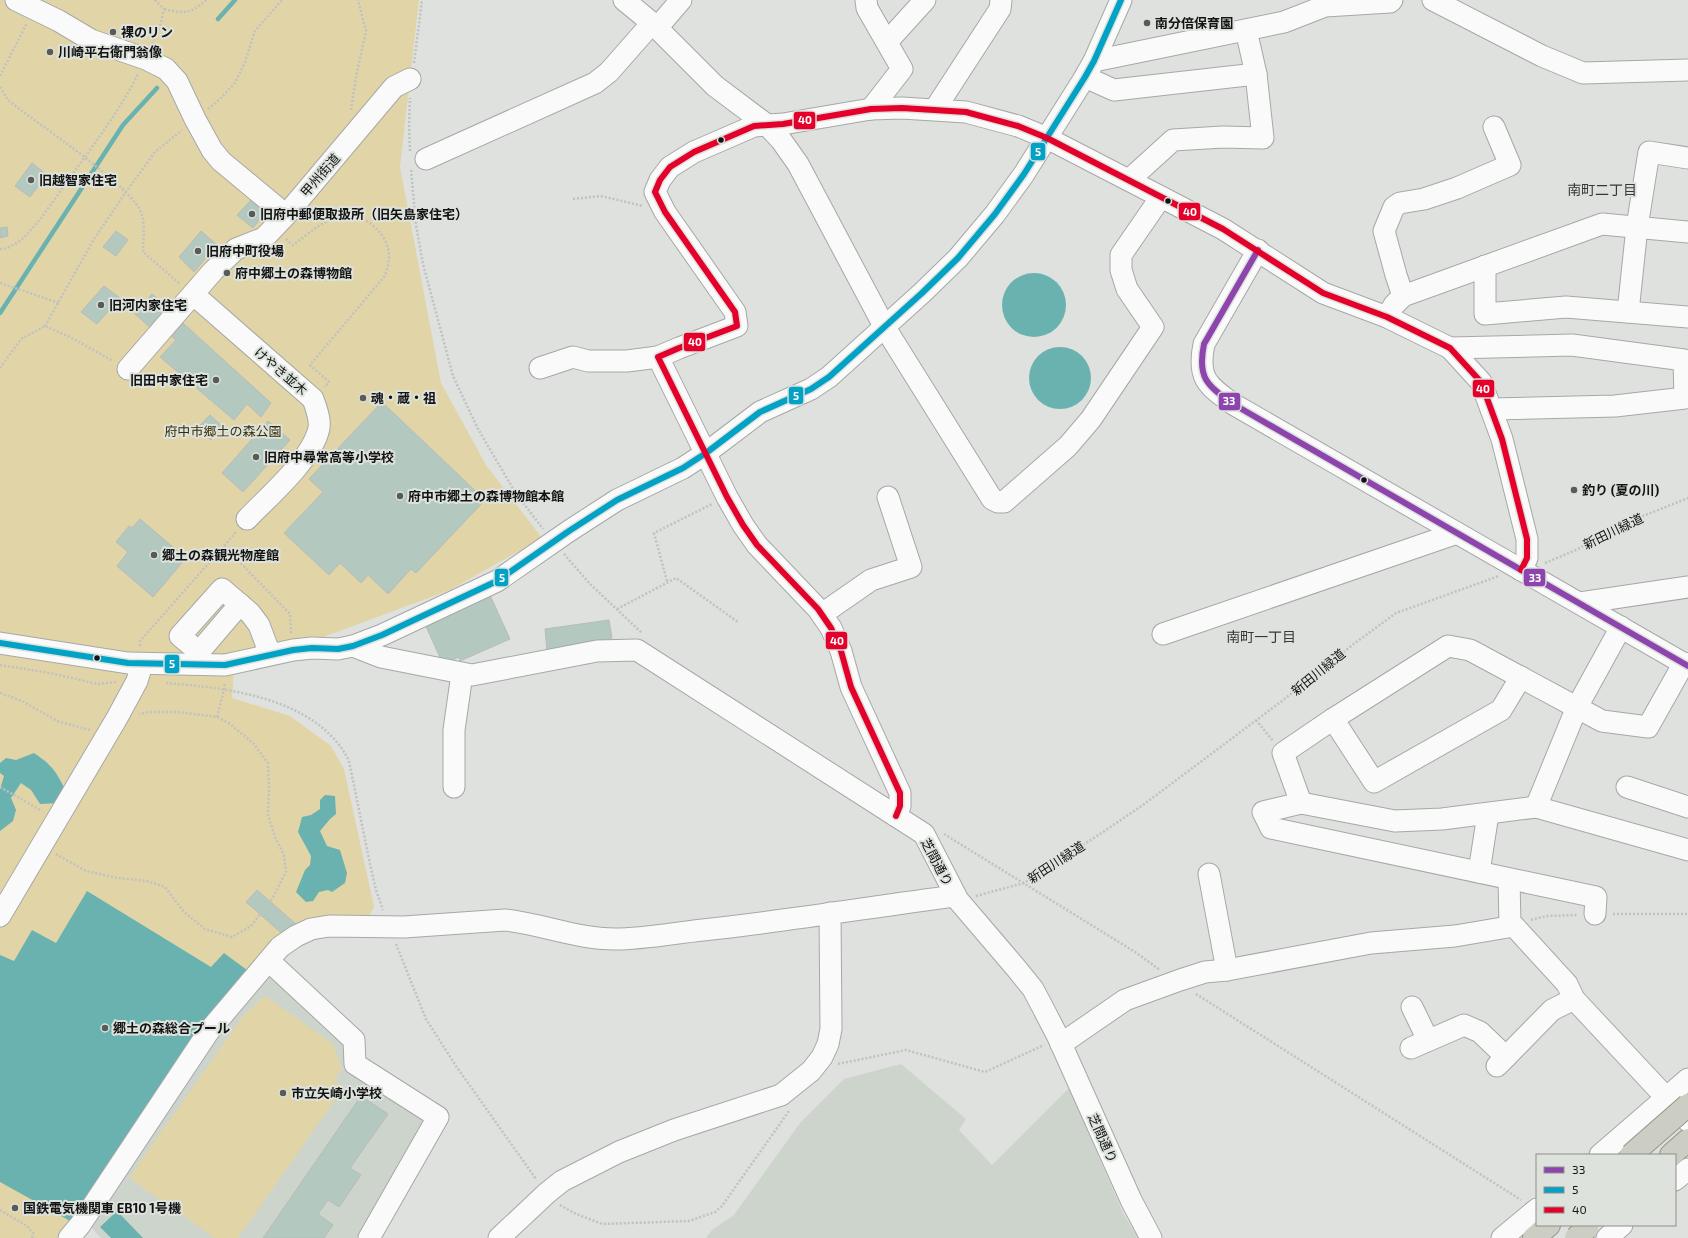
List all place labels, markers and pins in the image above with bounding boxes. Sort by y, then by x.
place label: 南分倍保育園 [1155,15,1233,31]
marker: 南分倍保育園 [1142,18,1152,28]
place label: 裸のリン [121,24,173,40]
marker: 裸のリン [108,27,118,37]
place label: 川崎平右衛門翁像 [58,44,162,60]
marker: 川崎平右衛門翁像 [45,47,55,57]
unlabelled marker [716,135,726,145]
place label: 旧越智家住宅 [39,172,117,188]
marker: 旧越智家住宅 [26,175,36,185]
unlabelled marker [1163,196,1173,206]
place label: 旧府中郵便取扱所（旧矢島家住宅） [260,206,468,222]
marker: 旧府中郵便取扱所（旧矢島家住宅） [247,209,257,219]
place label: 旧府中町役場 [206,243,284,259]
marker: 旧府中町役場 [193,246,203,256]
place label: 府中郷土の森博物館 [235,265,352,281]
marker: 府中郷土の森博物館 [222,268,232,278]
place label: 旧河内家住宅 [109,297,187,313]
marker: 旧河内家住宅 [96,300,106,310]
place label: 旧田中家住宅 [130,372,208,388]
marker: 旧田中家住宅 [211,375,221,385]
place label: 魂・蔵・祖 [371,390,436,406]
marker: 魂・蔵・祖 [358,393,368,403]
place label: 旧府中尋常高等小学校 [264,449,394,465]
marker: 旧府中尋常高等小学校 [251,452,261,462]
unlabelled marker [1359,475,1369,485]
place label: 釣り (夏の川) [1582,482,1660,498]
marker: 釣り (夏の川) [1569,485,1579,495]
place label: 府中市郷土の森博物館本館 [408,488,564,504]
marker: 府中市郷土の森博物館本館 [395,491,405,501]
place label: 郷土の森観光物産館 [162,547,279,563]
marker: 郷土の森観光物産館 [149,550,159,560]
unlabelled marker [92,653,102,663]
place label: 郷土の森総合プール [113,1020,230,1036]
marker: 郷土の森総合プール [100,1023,110,1033]
place label: 市立矢崎小学校 [291,1085,382,1101]
marker: 市立矢崎小学校 [278,1088,288,1098]
place label: 国鉄電気機関車 EB10 1号機 [23,1200,181,1216]
marker: 国鉄電気機関車 EB10 1号機 [10,1203,20,1213]

